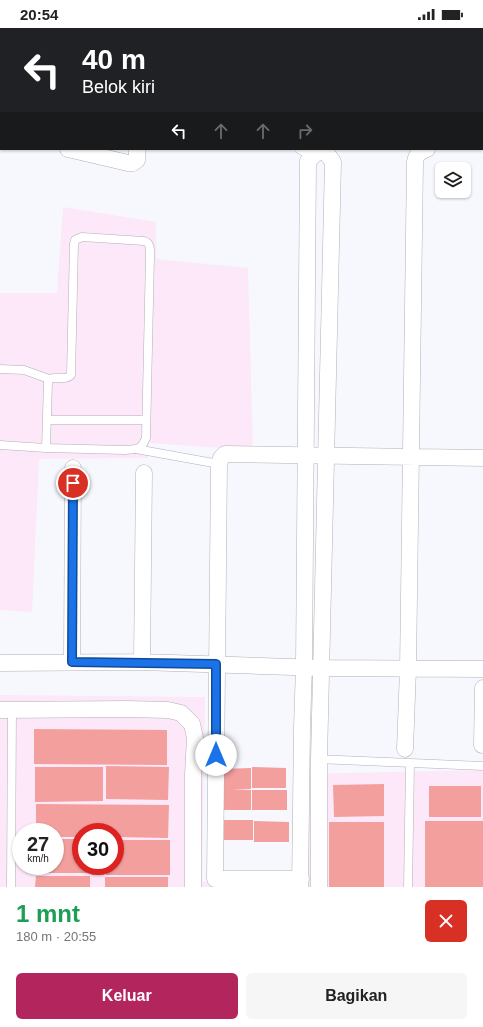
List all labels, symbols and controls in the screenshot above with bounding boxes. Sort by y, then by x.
text: 20:54 [20,6,58,23]
icon: left [16,44,68,96]
text: 40 m [82,44,146,75]
text: Belok kiri [82,77,155,97]
icon: left [168,120,190,142]
icon: ahead [210,120,232,142]
icon: ahead [252,120,274,142]
icon: right [294,120,316,142]
map controls [435,162,471,198]
button: layers [435,162,471,198]
pin [56,466,90,500]
icon: arrive [62,472,84,494]
position arrow [195,734,237,776]
speed limit sign: 30 [72,823,124,875]
text: 27 [27,833,49,855]
text: km/h [27,853,49,864]
text: 1 mnt [16,900,80,927]
button: close [425,900,467,942]
text: 180 m · 20:55 [16,929,96,944]
button: Keluar [16,973,238,1019]
button: Bagikan [246,973,467,1019]

